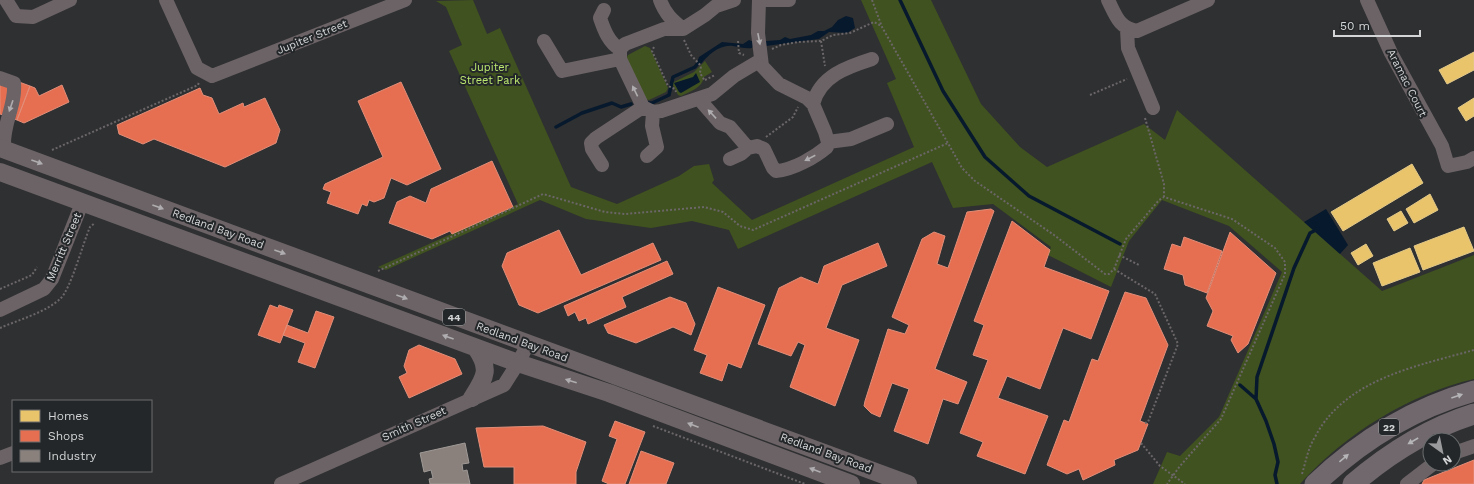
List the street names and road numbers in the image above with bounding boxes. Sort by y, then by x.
street label: Jupiter Street [275,17,349,57]
street label: Aramac Court [1384,47,1430,119]
street label: Redland Bay Road [170,206,266,252]
street label: Merritt Street [44,211,84,283]
road number: 44 [443,309,465,325]
street label: Redland Bay Road [474,319,570,365]
street label: Smith Street [380,404,448,444]
road number: 22 [1379,419,1399,435]
street label: Redland Bay Road [778,430,874,476]

